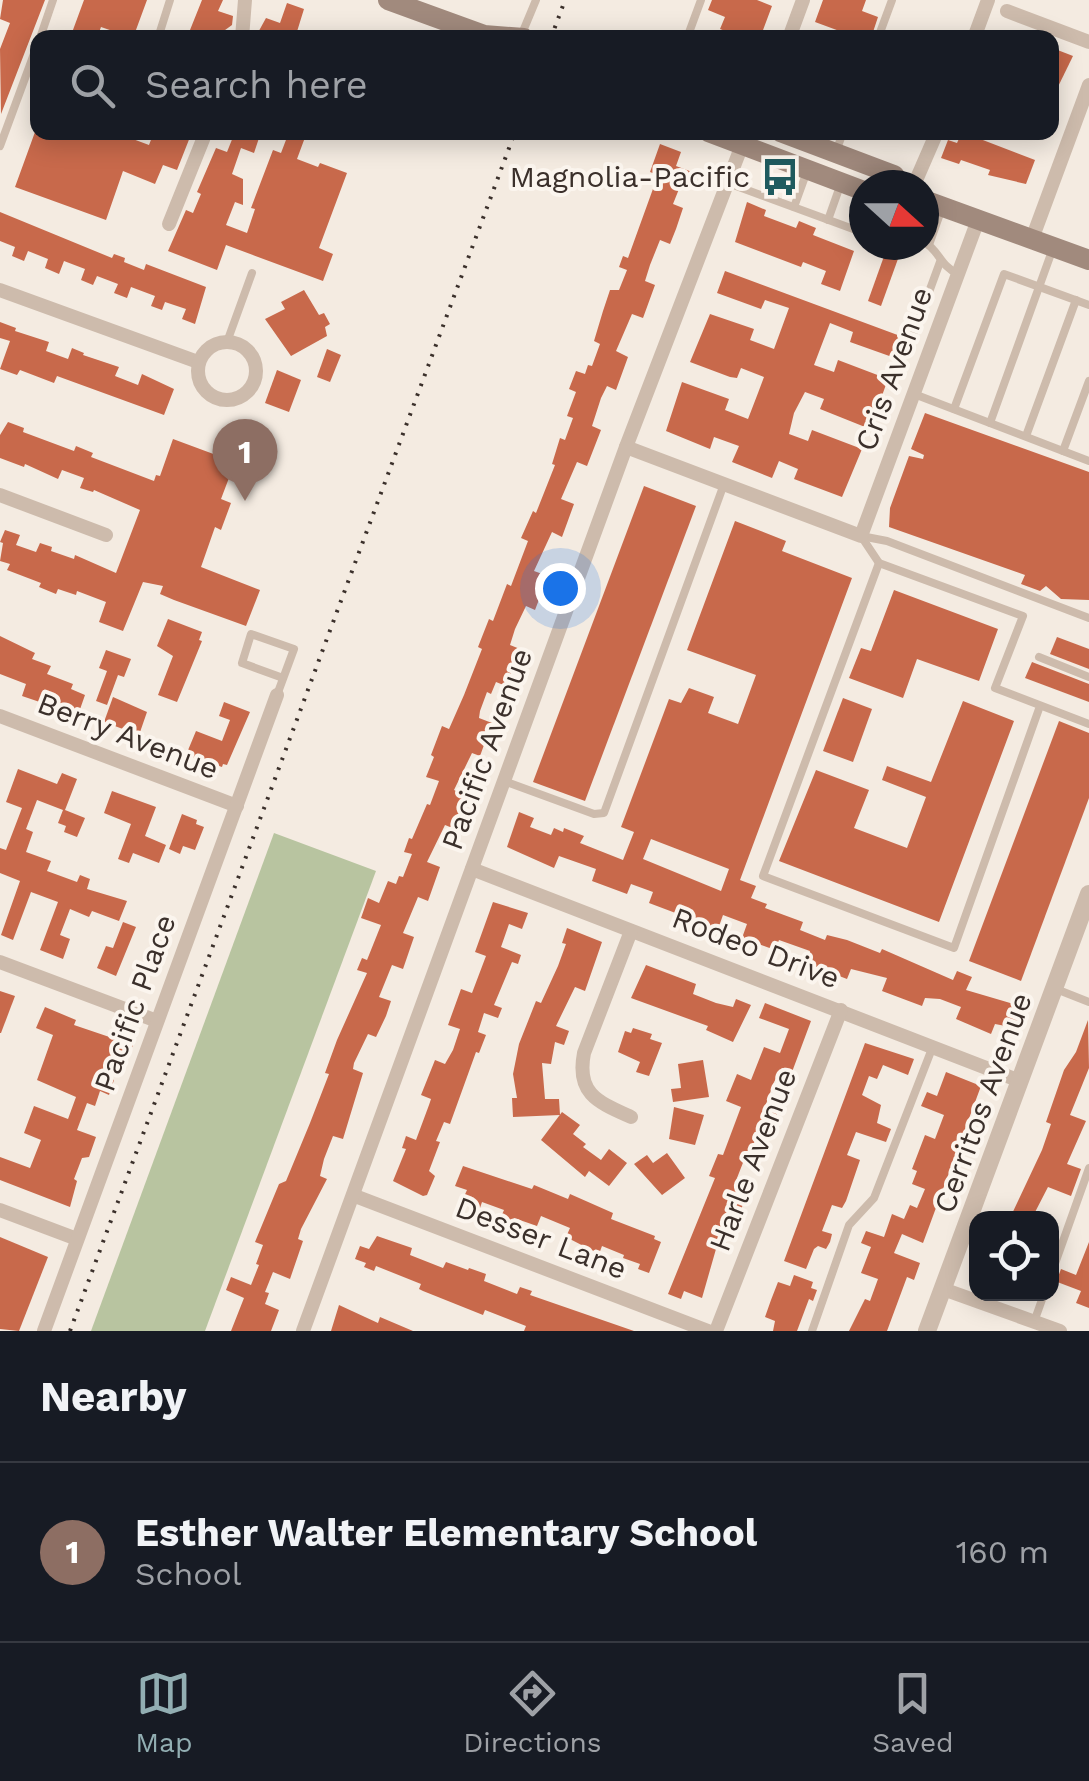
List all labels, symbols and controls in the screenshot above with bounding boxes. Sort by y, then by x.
search box [30,30,1059,140]
icon: search [65,58,120,113]
text: Search here [145,63,368,107]
bus stop icon: Magnolia-Pacific [759,156,801,198]
place label: Magnolia-Pacific [509,159,750,194]
north arrow [849,170,939,260]
street label: Cris Avenue [848,282,939,456]
pin: 1 [212,418,278,501]
your location [535,563,586,614]
street label: Pacific Avenue [434,643,539,854]
street label: Berry Avenue [33,685,224,786]
street label: Rodeo Drive [668,900,845,995]
street label: Pacific Place [86,910,183,1096]
street label: Cerritos Avenue [926,988,1039,1218]
street label: Harle Avenue [702,1064,803,1256]
street label: Desser Lane [451,1189,632,1286]
map controls [969,1211,1059,1301]
button: locate [969,1211,1059,1301]
text: Nearby [40,1372,187,1421]
text: Esther Walter Elementary School [135,1511,757,1555]
text: 1 [66,1533,79,1571]
text: 160 m [956,1533,1049,1571]
text: School [135,1555,241,1593]
tab: Map [135,1666,193,1759]
tab: Directions [463,1666,602,1759]
tab: Saved [872,1666,954,1759]

